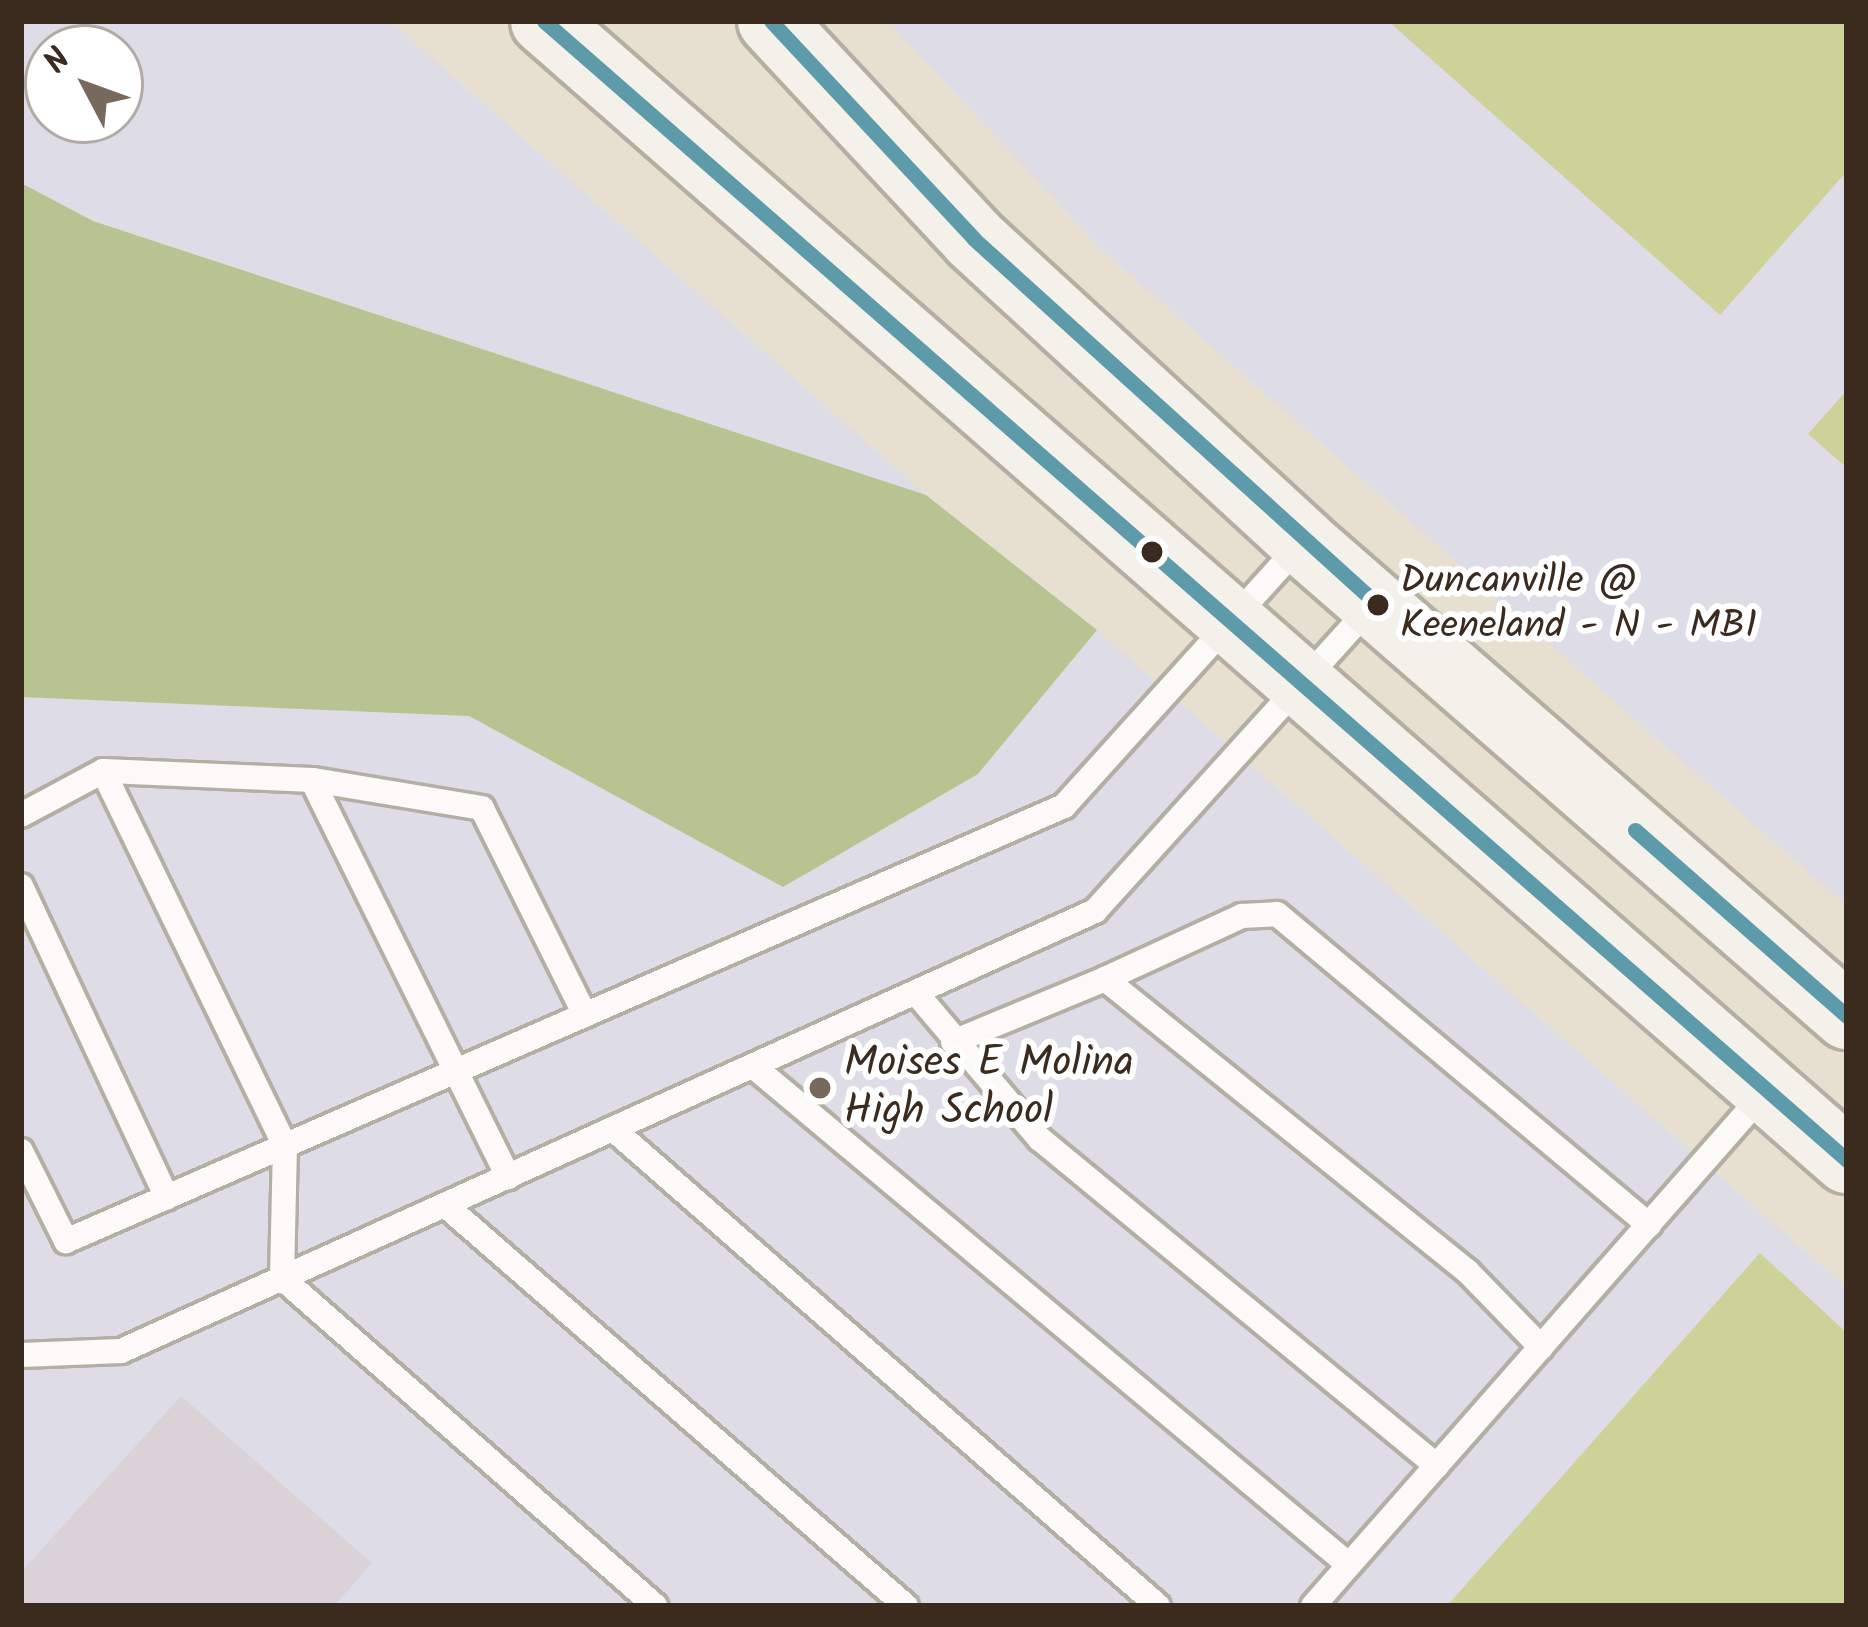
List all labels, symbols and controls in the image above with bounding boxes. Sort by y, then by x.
north arrow [24,24,144,144]
text: N [32,37,86,87]
unlabelled marker [1141,541,1163,563]
place label: Duncanville @ Keeneland - N - MB1 [1400,560,1757,651]
marker: Duncanville @ Keeneland - N - MB1 [1367,594,1389,616]
place label: Moises E Molina High School [844,1039,1134,1138]
marker: Moises E Molina High School [807,1075,833,1101]

